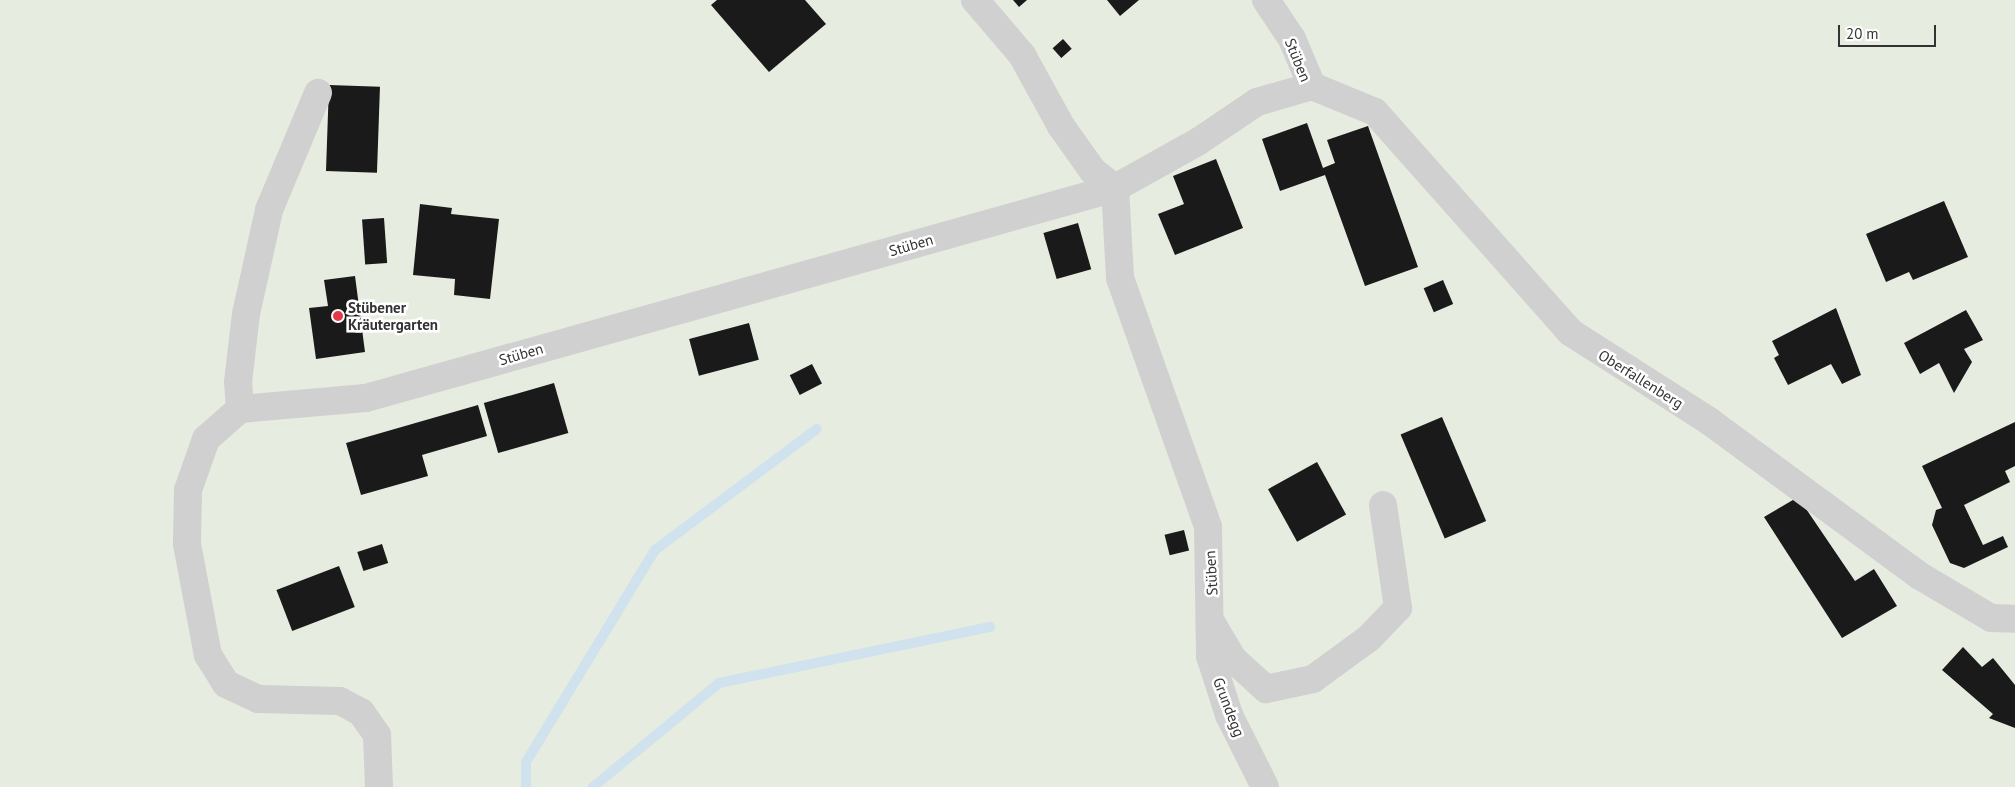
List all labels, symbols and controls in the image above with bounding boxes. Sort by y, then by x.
scale bar [1840,15,1938,47]
text: 20 m [1846,24,1879,43]
street label: Stüben [1281,36,1315,84]
street label: Stüben [887,230,935,260]
place label: Stübener Kräutergarten [348,298,438,333]
marker: Stübener Kräutergarten [332,310,344,322]
street label: Stüben [497,339,545,369]
street label: Oberfallenberg [1595,346,1687,412]
street label: Stüben [1201,550,1221,596]
street label: Grundegg [1209,675,1249,739]

